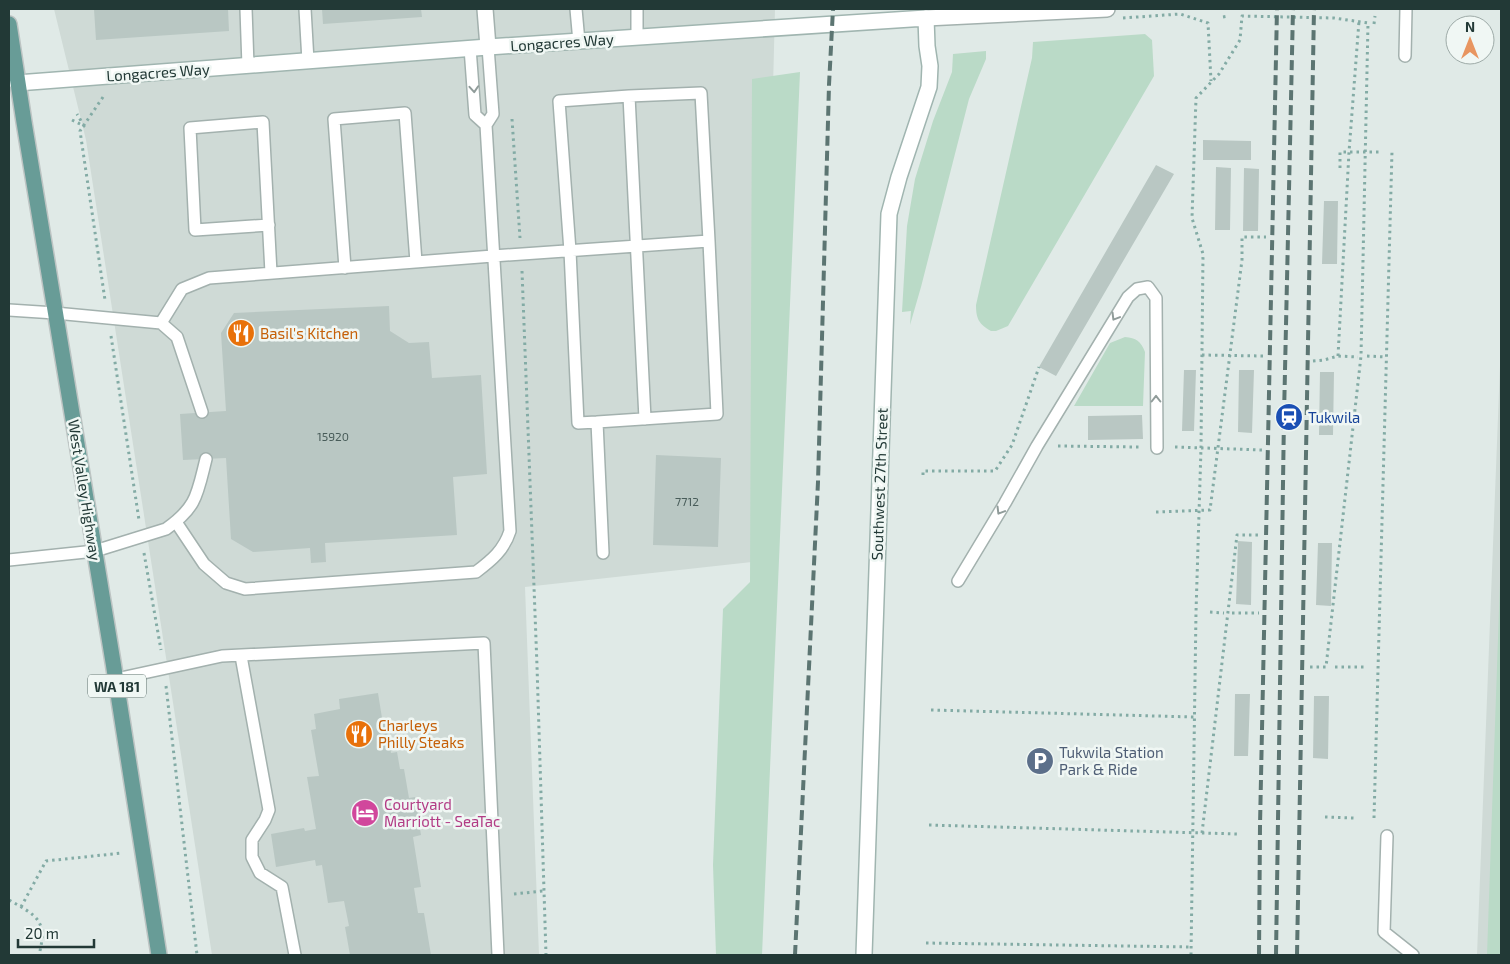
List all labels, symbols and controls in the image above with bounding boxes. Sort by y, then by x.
north arrow [1445,15,1495,65]
text: N [1465,18,1475,35]
street label: Longacres Way [510,29,614,55]
street label: Longacres Way [106,59,210,85]
one-way arrow [468,85,479,93]
one-way arrow [1112,312,1122,321]
restaurant icon: Basil's Kitchen [226,318,256,348]
place label: Basil's Kitchen [260,324,358,342]
one-way arrow [1151,395,1161,402]
station icon: Tukwila [1274,402,1304,432]
street label: Southwest 27th Street [867,407,891,561]
place label: Tukwila [1308,408,1360,426]
street label: West Valley Highway [65,418,105,562]
house number: 15920 [317,429,349,443]
house number: 7712 [675,494,699,508]
one-way arrow [997,506,1007,515]
road number: WA 181 [88,674,146,698]
place label: Charleys Philly Steaks [378,716,464,751]
restaurant icon: Charleys Philly Steaks [344,719,374,749]
place label: Tukwila Station Park & Ride [1059,743,1164,778]
parking icon: Tukwila Station Park & Ride [1025,746,1055,776]
place label: Courtyard Marriott - SeaTac [384,795,500,830]
hotel icon: Courtyard Marriott - SeaTac [350,798,380,828]
scale bar [18,916,94,948]
text: 20 m [25,924,59,942]

